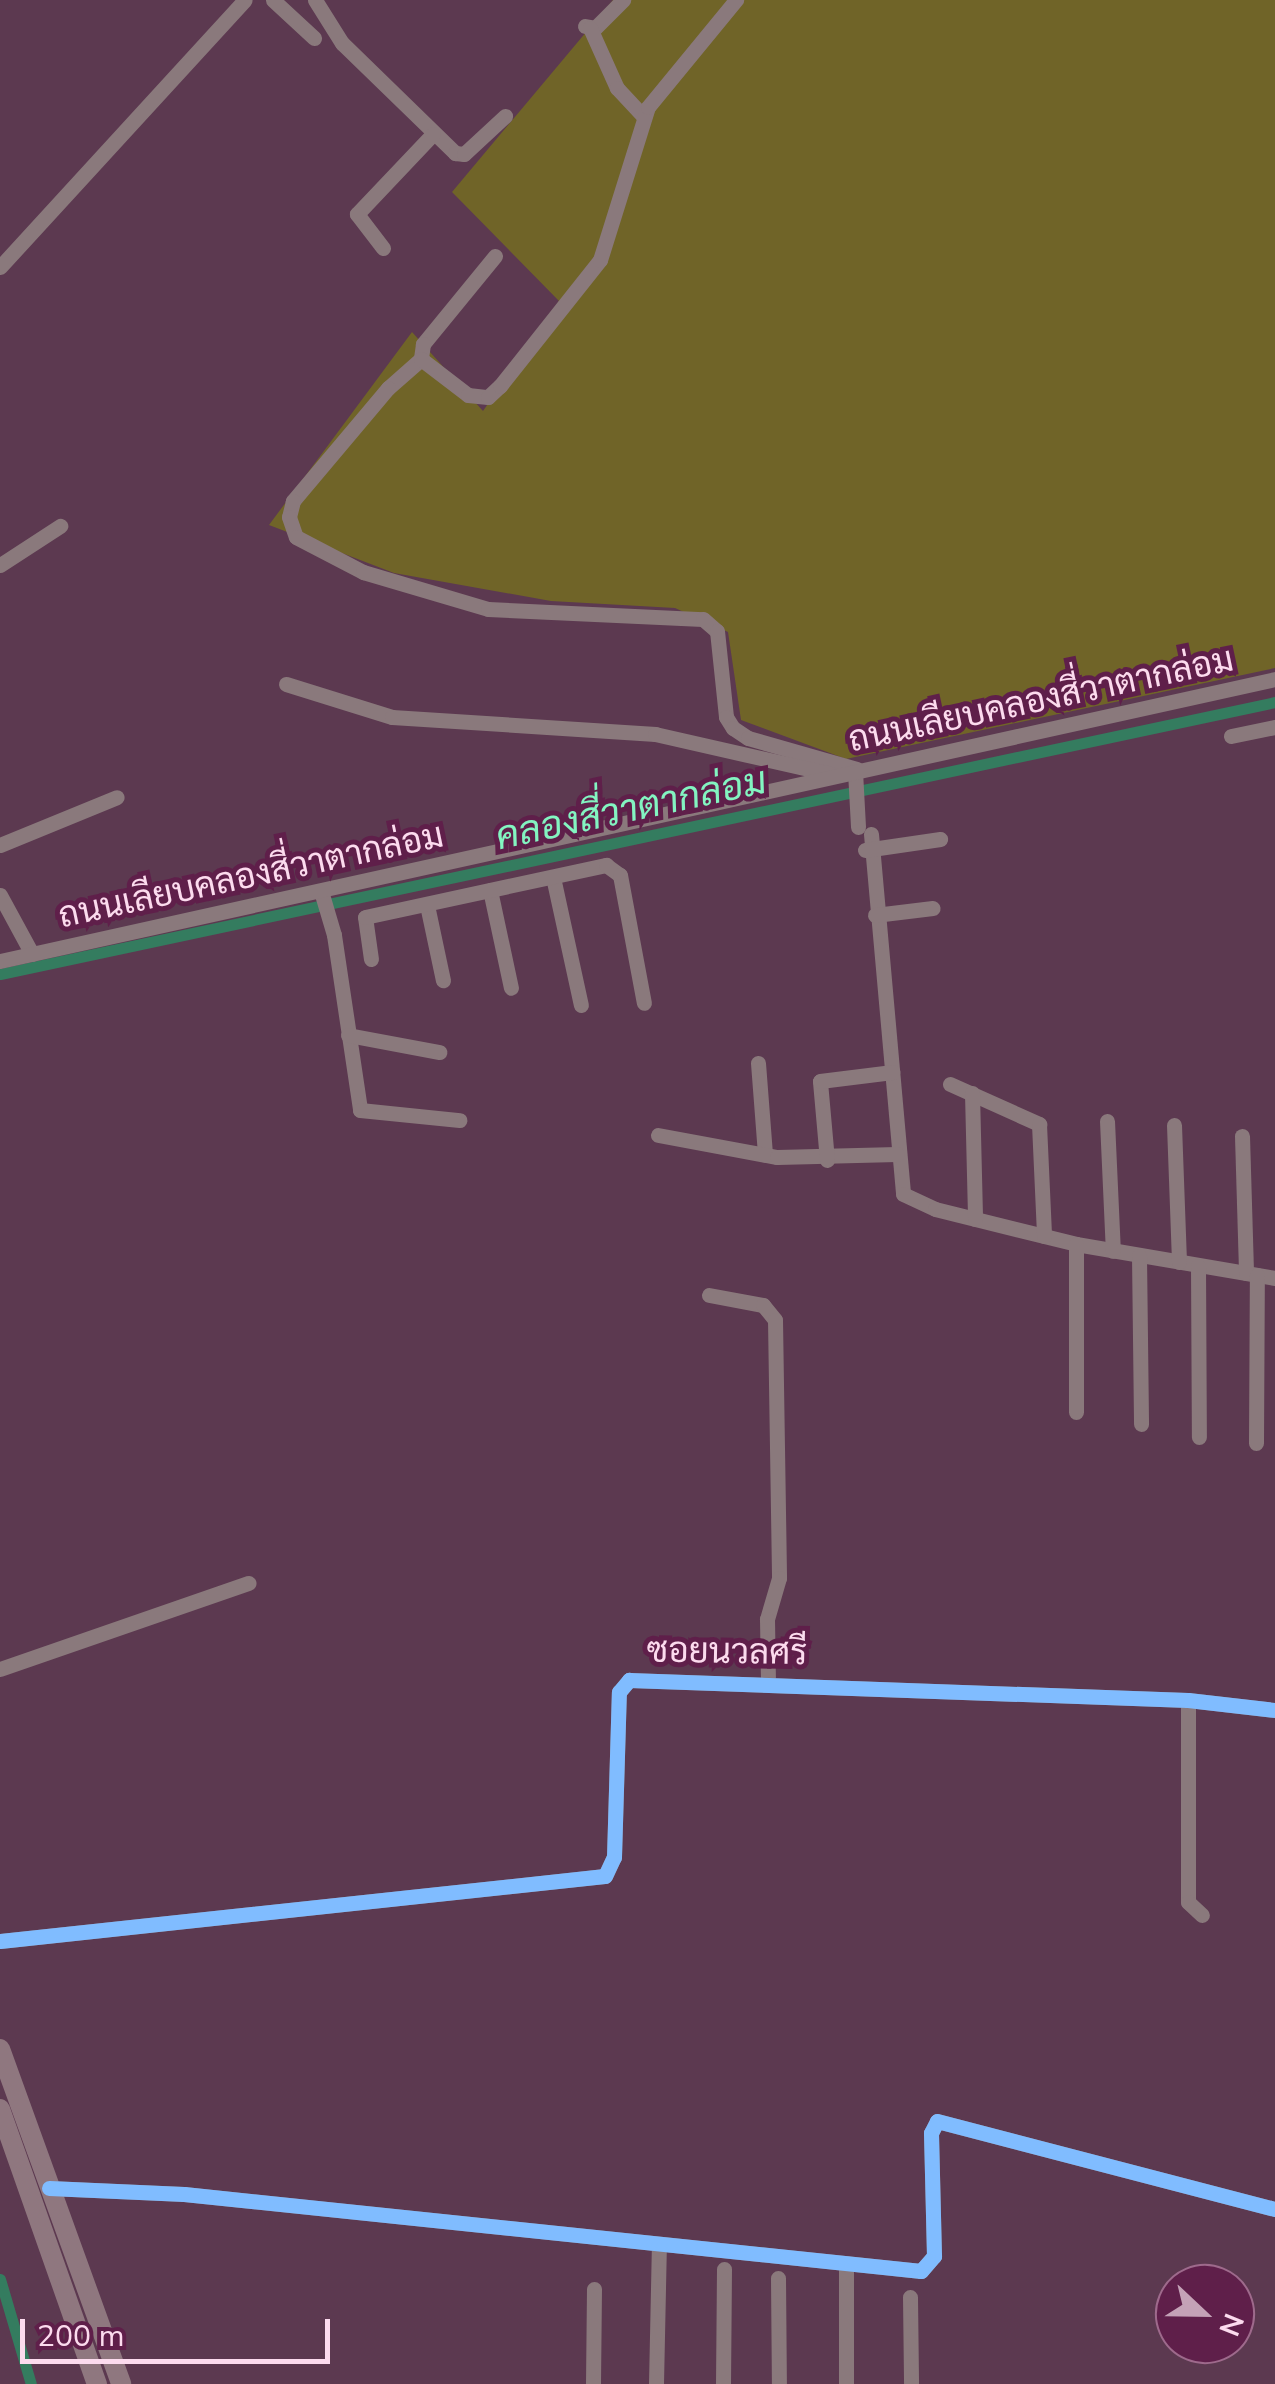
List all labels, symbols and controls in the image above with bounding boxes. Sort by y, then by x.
street label: ถนนเลียบคลองสี่วาตากล่อม [845,639,1237,761]
water label: คลองสี่วาตากล่อม [492,758,770,860]
street label: ถนนเลียบคลองสี่วาตากล่อม [55,815,447,937]
street label: ซอยนวลศรี [646,1630,808,1674]
north arrow [1155,2264,1255,2364]
scale bar [25,2299,335,2361]
text: N [1209,2308,1253,2341]
text: 200 m [37,2316,124,2357]

